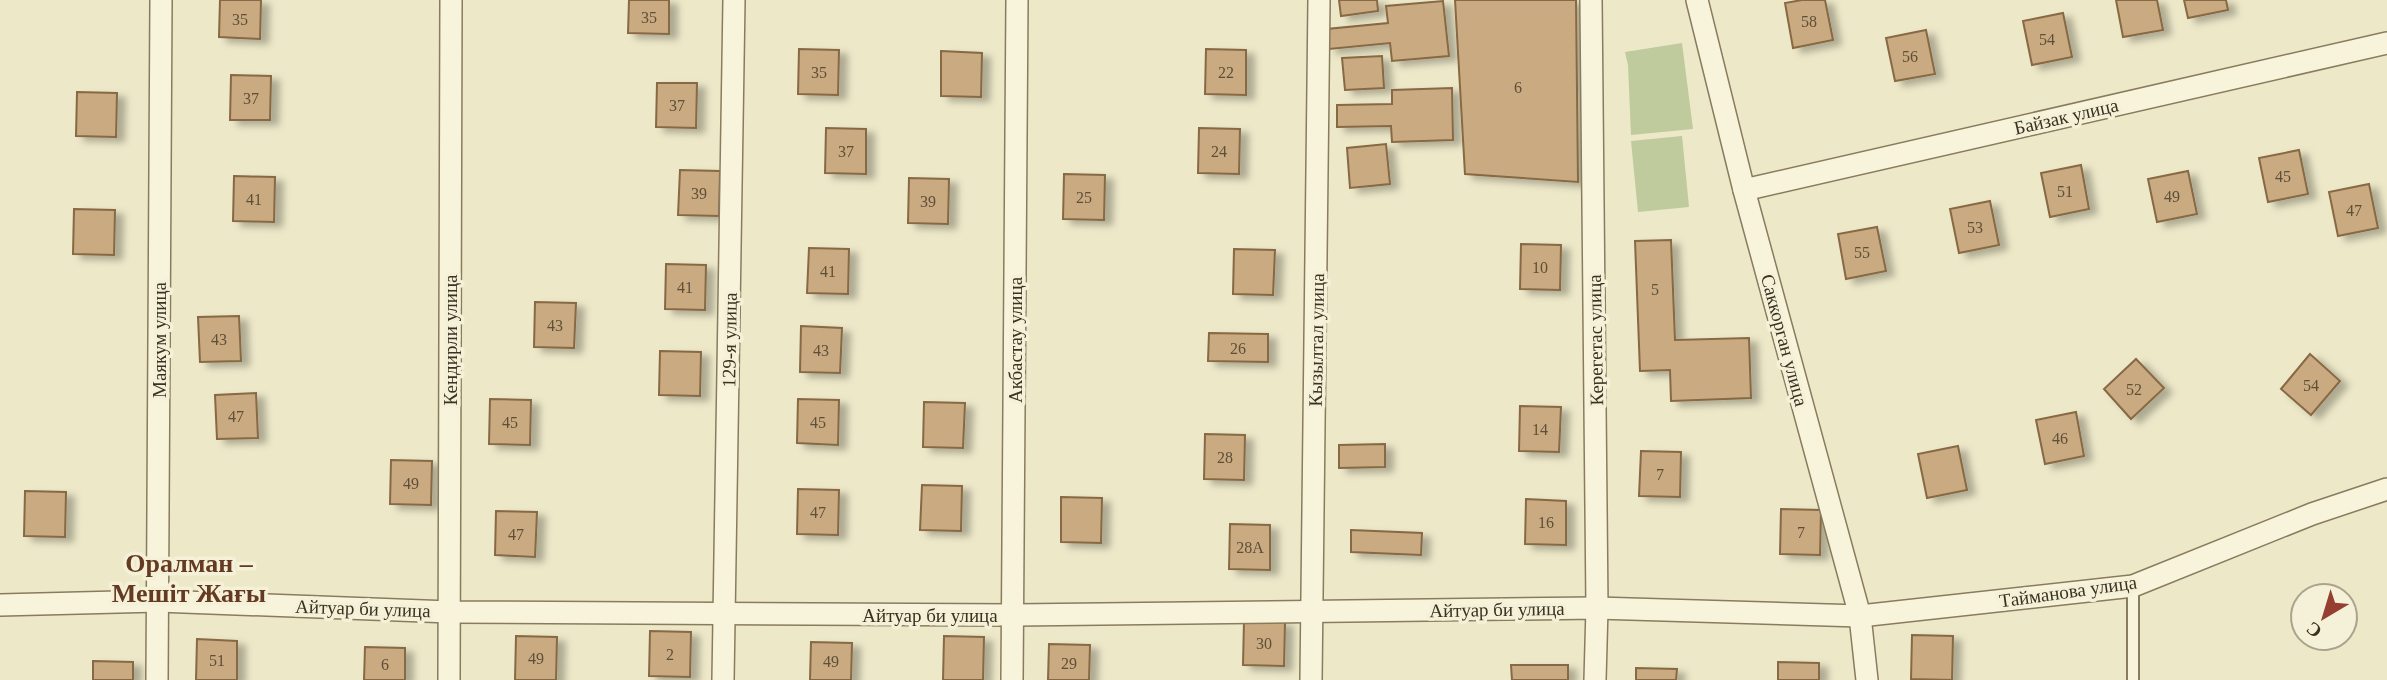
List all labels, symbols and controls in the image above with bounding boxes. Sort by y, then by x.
house number: 35 [641,9,657,26]
house number: 35 [232,11,248,28]
house number: 58 [1801,13,1817,30]
house number: 54 [2039,31,2055,48]
house number: 56 [1902,48,1918,65]
house number: 35 [811,64,827,81]
house number: 22 [1218,64,1234,81]
house number: 6 [1514,79,1522,96]
house number: 37 [243,90,259,107]
street label: Байзак улица [2012,94,2121,139]
house number: 37 [669,97,685,114]
house number: 37 [838,143,854,160]
house number: 24 [1211,143,1227,160]
house number: 45 [2275,168,2291,185]
house number: 51 [2057,183,2073,200]
house number: 39 [691,185,707,202]
house number: 49 [2164,188,2180,205]
house number: 25 [1076,189,1092,206]
house number: 41 [246,191,262,208]
house number: 39 [920,193,936,210]
house number: 47 [2346,202,2362,219]
house number: 53 [1967,219,1983,236]
house number: 55 [1854,244,1870,261]
house number: 10 [1532,259,1548,276]
house number: 41 [820,263,836,280]
street label: Саккорган улица [1757,272,1812,409]
street label: Кызылтал улица [1305,273,1328,407]
street label: Кендирли улица [440,274,461,405]
street label: Керегетас улица [1584,274,1607,406]
street label: Акбастау улица [1005,276,1026,403]
house number: 41 [677,279,693,296]
street label: Маякум улица [149,281,170,398]
house number: 5 [1651,281,1659,298]
street label: 129-я улица [718,292,741,388]
house number: 43 [547,317,563,334]
house number: 43 [211,331,227,348]
house number: 26 [1230,340,1246,357]
house number: 43 [813,342,829,359]
house number: 54 [2303,377,2319,394]
house number: 52 [2126,381,2142,398]
house number: 47 [228,408,244,425]
house number: 45 [502,414,518,431]
house number: 45 [810,414,826,431]
house number: 14 [1532,421,1548,438]
house number: 46 [2052,430,2068,447]
house number: 28 [1217,449,1233,466]
house number: 7 [1656,466,1664,483]
house number: 49 [403,475,419,492]
house number: 47 [810,504,826,521]
house number: 16 [1538,514,1554,531]
house number: 7 [1797,524,1805,541]
house number: 47 [508,526,524,543]
house number: 28А [1236,539,1264,556]
district label: Оралман – Мешіт Жағы [112,549,266,608]
street label: Тайманова улица [1998,571,2139,612]
north arrow [2289,582,2359,652]
street label: Айтуар би улица [295,596,432,621]
street label: Айтуар би улица [1429,598,1565,621]
street label: Айтуар би улица [862,605,998,626]
text: С [2302,618,2326,643]
house number: 30 [1256,635,1272,652]
house number: 2 [666,646,674,663]
house number: 49 [528,650,544,667]
house number: 51 [209,652,225,669]
house number: 49 [823,653,839,670]
house number: 29 [1061,655,1077,672]
house number: 6 [381,656,389,673]

